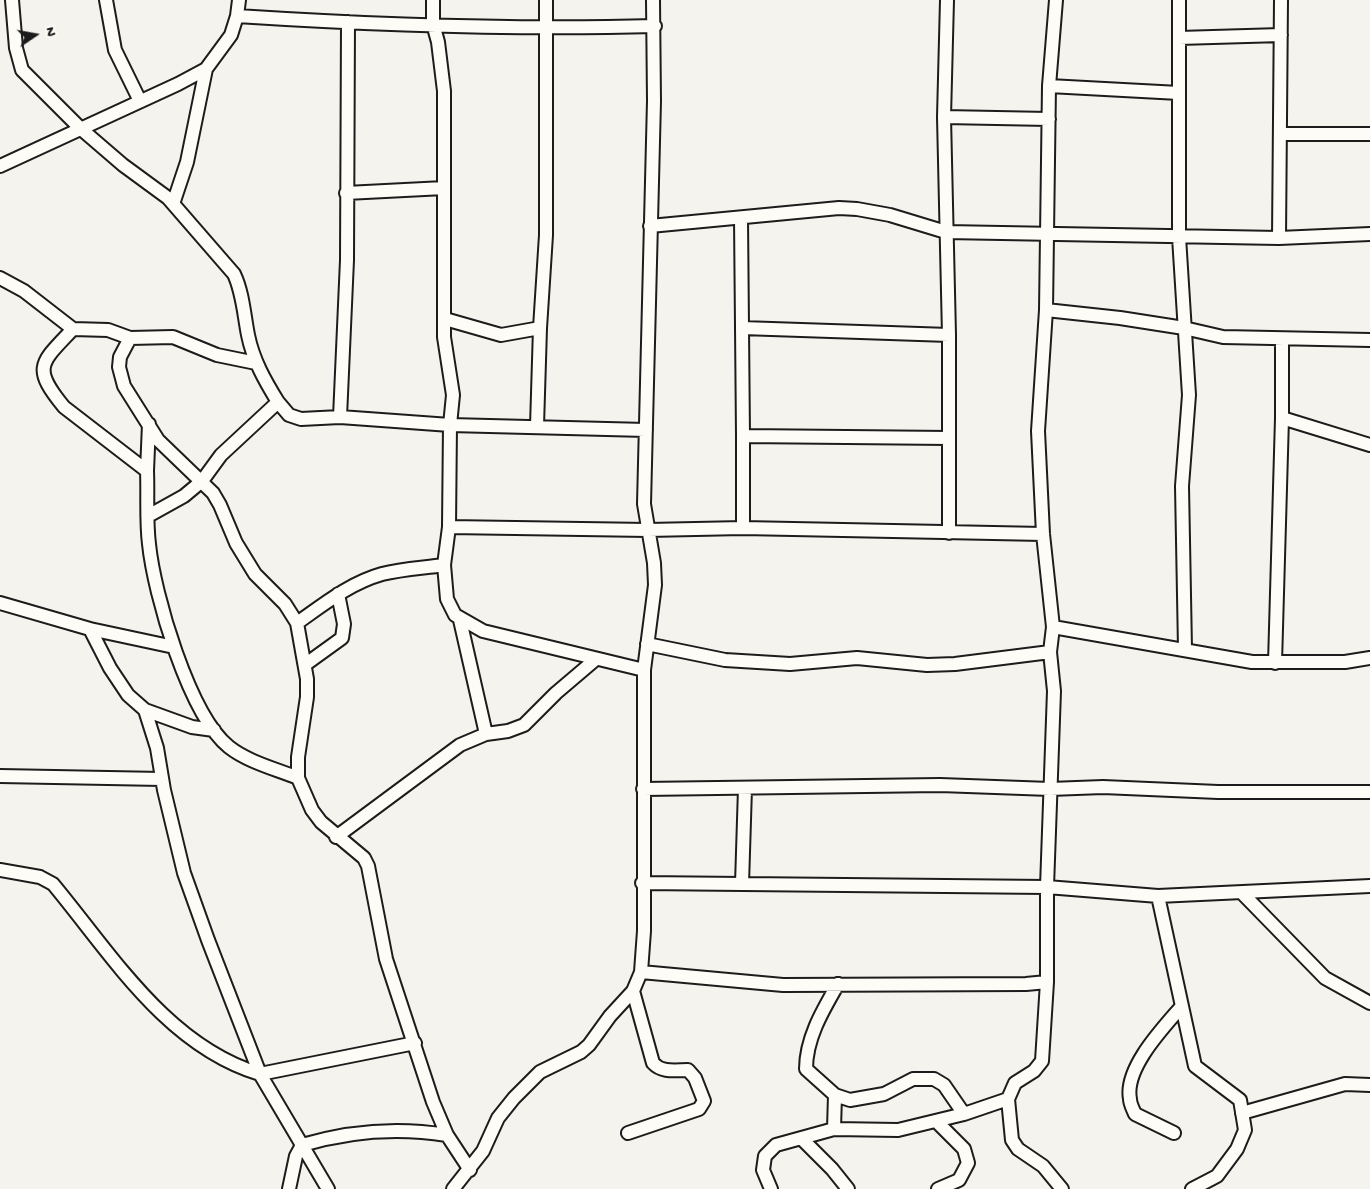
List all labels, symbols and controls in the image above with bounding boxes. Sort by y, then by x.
north arrow [10,10,60,60]
text: N [41,26,59,38]

